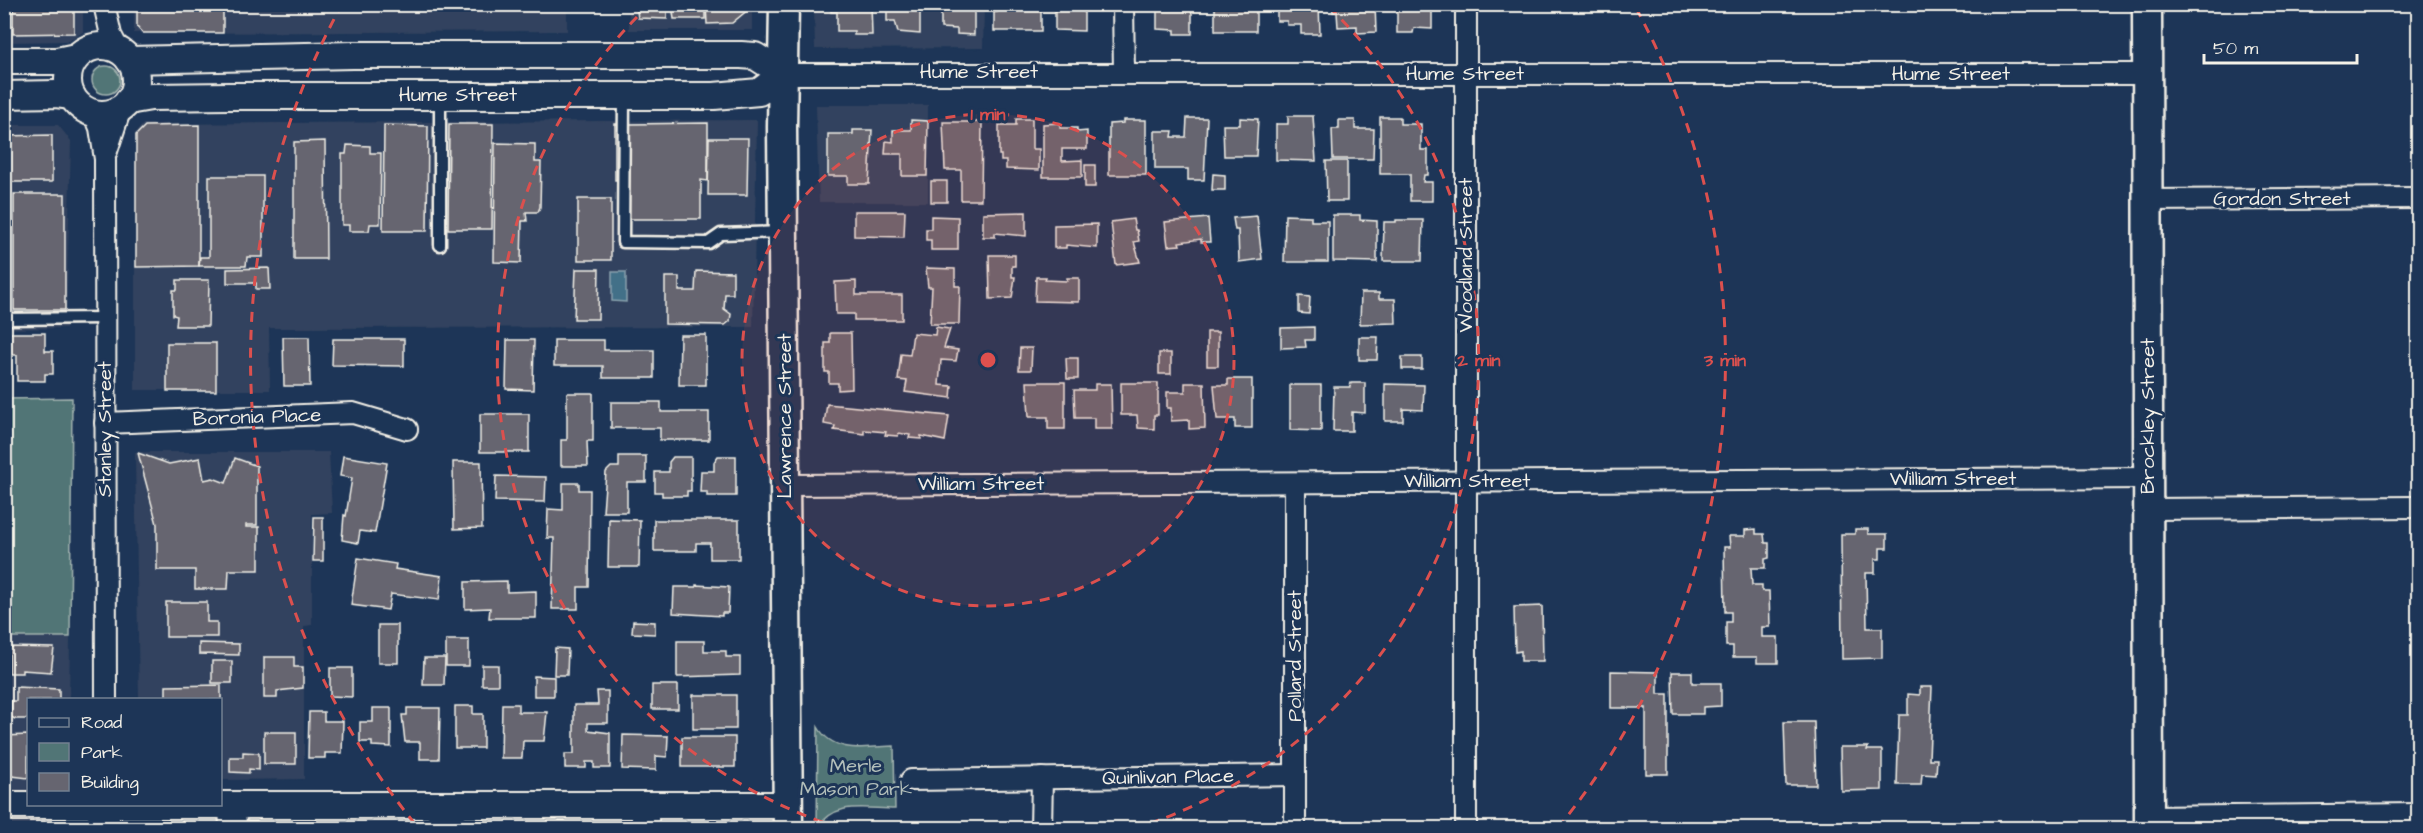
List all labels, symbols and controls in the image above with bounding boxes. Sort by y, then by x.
scale bar [2204,27,2357,65]
text: 50 m [2213,36,2258,61]
street label: Hume Street [920,58,1038,86]
street label: Hume Street [1406,60,1524,88]
street label: Hume Street [1892,60,2010,88]
street label: Hume Street [399,81,517,109]
text: 1 min [970,102,1006,127]
street label: Woodland Street [1452,178,1480,332]
street label: Gordon Street [2213,185,2351,213]
street label: Lawrence Street [771,333,799,499]
street label: Brockley Street [2134,338,2163,494]
text: 2 min [1456,348,1501,373]
text: 3 min [1703,348,1746,373]
centre of rings [978,350,998,370]
street label: Stanley Street [91,361,120,497]
street label: Boronia Place [192,401,322,433]
street label: William Street [1890,465,2016,493]
street label: William Street [1404,467,1530,495]
street label: William Street [918,470,1044,498]
street label: Pollard Street [1281,590,1309,722]
legend [27,698,222,806]
text: Road [81,710,122,735]
text: Park [81,740,123,765]
park label: Merle Mason Park [800,752,912,803]
street label: Quinlivan Place [1102,762,1234,792]
text: Building [81,770,139,796]

